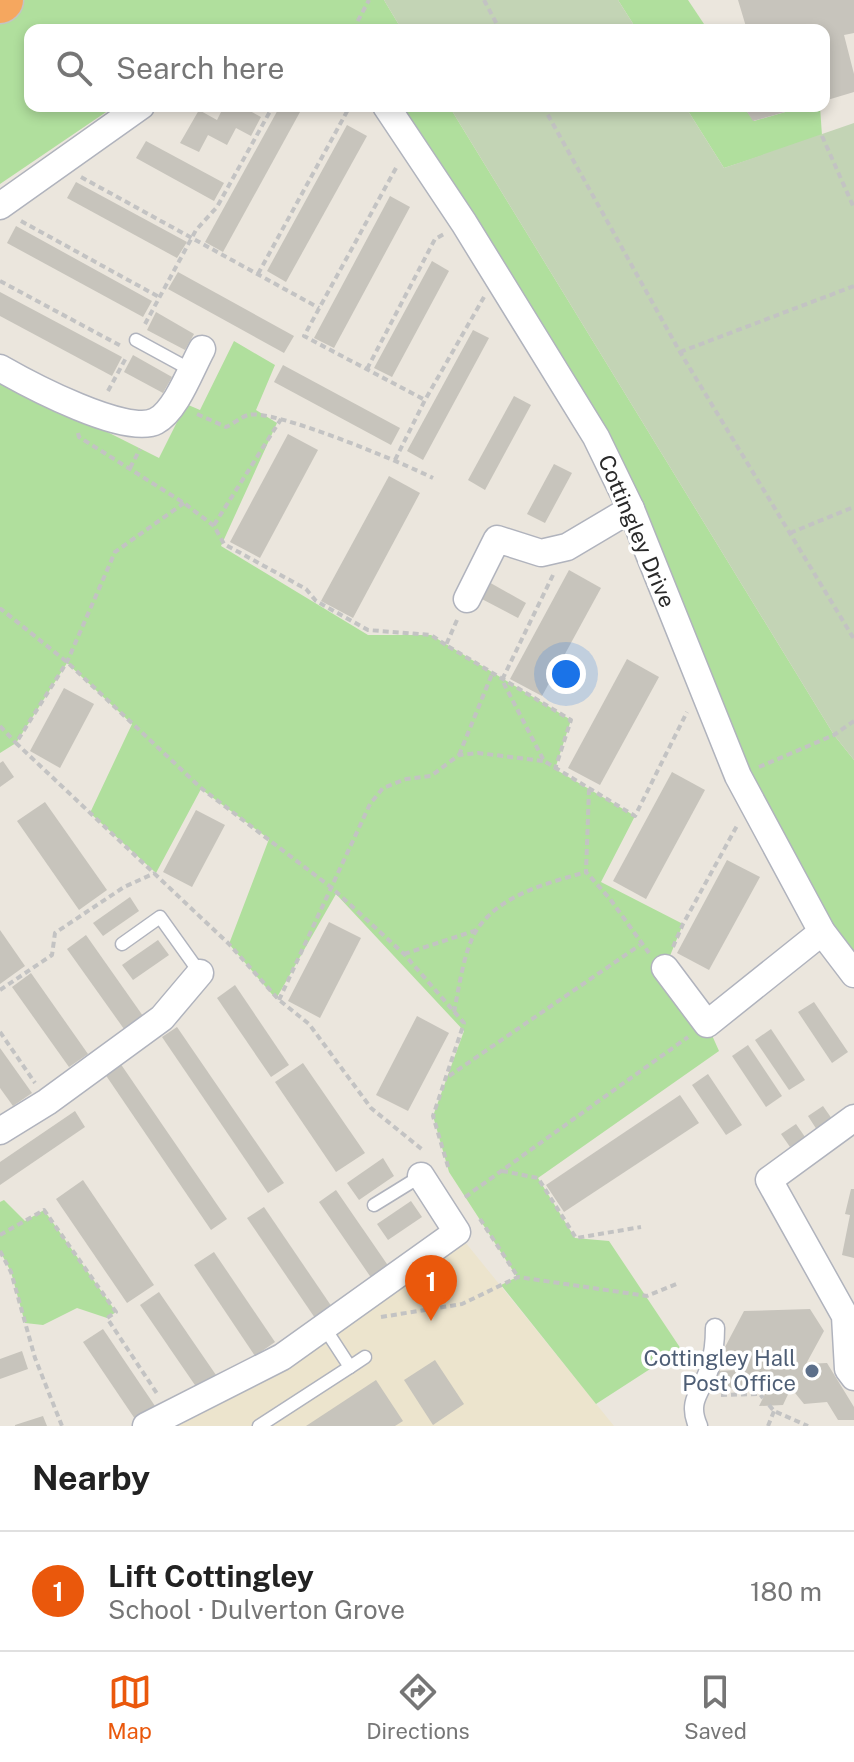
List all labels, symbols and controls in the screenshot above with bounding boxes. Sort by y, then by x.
search box [24,24,830,112]
icon: search [52,46,96,90]
text: Search here [116,50,284,86]
street label: Cottingley Drive [593,451,681,611]
your location [546,654,586,694]
pin: 1 [405,1255,457,1321]
place label: Cottingley Hall Post Office [644,1345,796,1396]
marker: Cottingley Hall Post Office [803,1362,821,1380]
text: Nearby [32,1458,150,1498]
text: Lift Cottingley [108,1558,314,1594]
text: 1 [52,1576,64,1607]
text: 180 m [750,1576,822,1607]
text: School · Dulverton Grove [108,1594,405,1625]
tab: Map [107,1670,152,1744]
tab: Directions [366,1670,470,1744]
tab: Saved [684,1670,747,1744]

